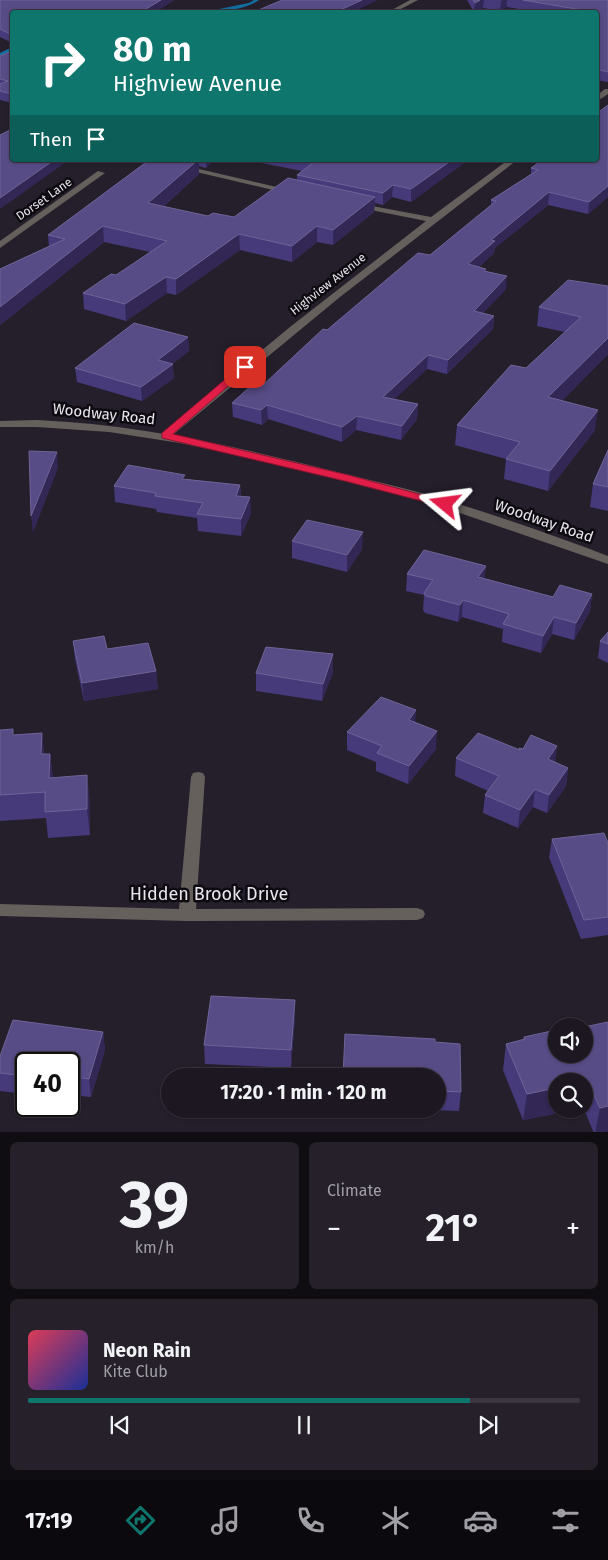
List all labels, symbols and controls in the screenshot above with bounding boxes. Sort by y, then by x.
text: 80 m [113,28,192,70]
icon: right [30,30,95,95]
text: Highview Avenue [113,70,282,97]
icon: arrive [82,125,110,153]
text: Then [30,128,72,151]
street label: Dorset Lane [13,175,75,223]
street label: Highview Avenue [287,250,369,318]
pin [224,346,266,388]
icon: arrive [231,353,259,381]
street label: Woodway Road [52,400,156,428]
position arrow [418,477,470,529]
street label: Woodway Road [492,496,596,546]
street label: Hidden Brook Drive [130,883,288,905]
map controls [548,1018,593,1118]
button: sound [548,1018,593,1063]
speed limit sign: 40 [15,1052,80,1117]
button: search [548,1073,593,1118]
text: 17:20 · 1 min · 120 m [220,1081,387,1104]
text: 39 [120,1166,189,1244]
text: Climate [327,1181,382,1200]
text: 21° [425,1205,482,1251]
text: − [327,1212,341,1245]
text: + [566,1212,580,1245]
text: km/h [135,1238,174,1257]
text: Neon Rain [103,1339,191,1362]
text: Kite Club [103,1362,168,1381]
icon: previous [106,1411,134,1439]
icon: pause [290,1411,318,1439]
icon: next [474,1411,502,1439]
icon: directions [123,1503,158,1538]
icon: music [208,1503,243,1538]
icon: phone [293,1503,328,1538]
icon: climate [378,1503,413,1538]
icon: car [463,1503,498,1538]
icon: filters [548,1503,583,1538]
text: 17:19 [25,1507,73,1534]

